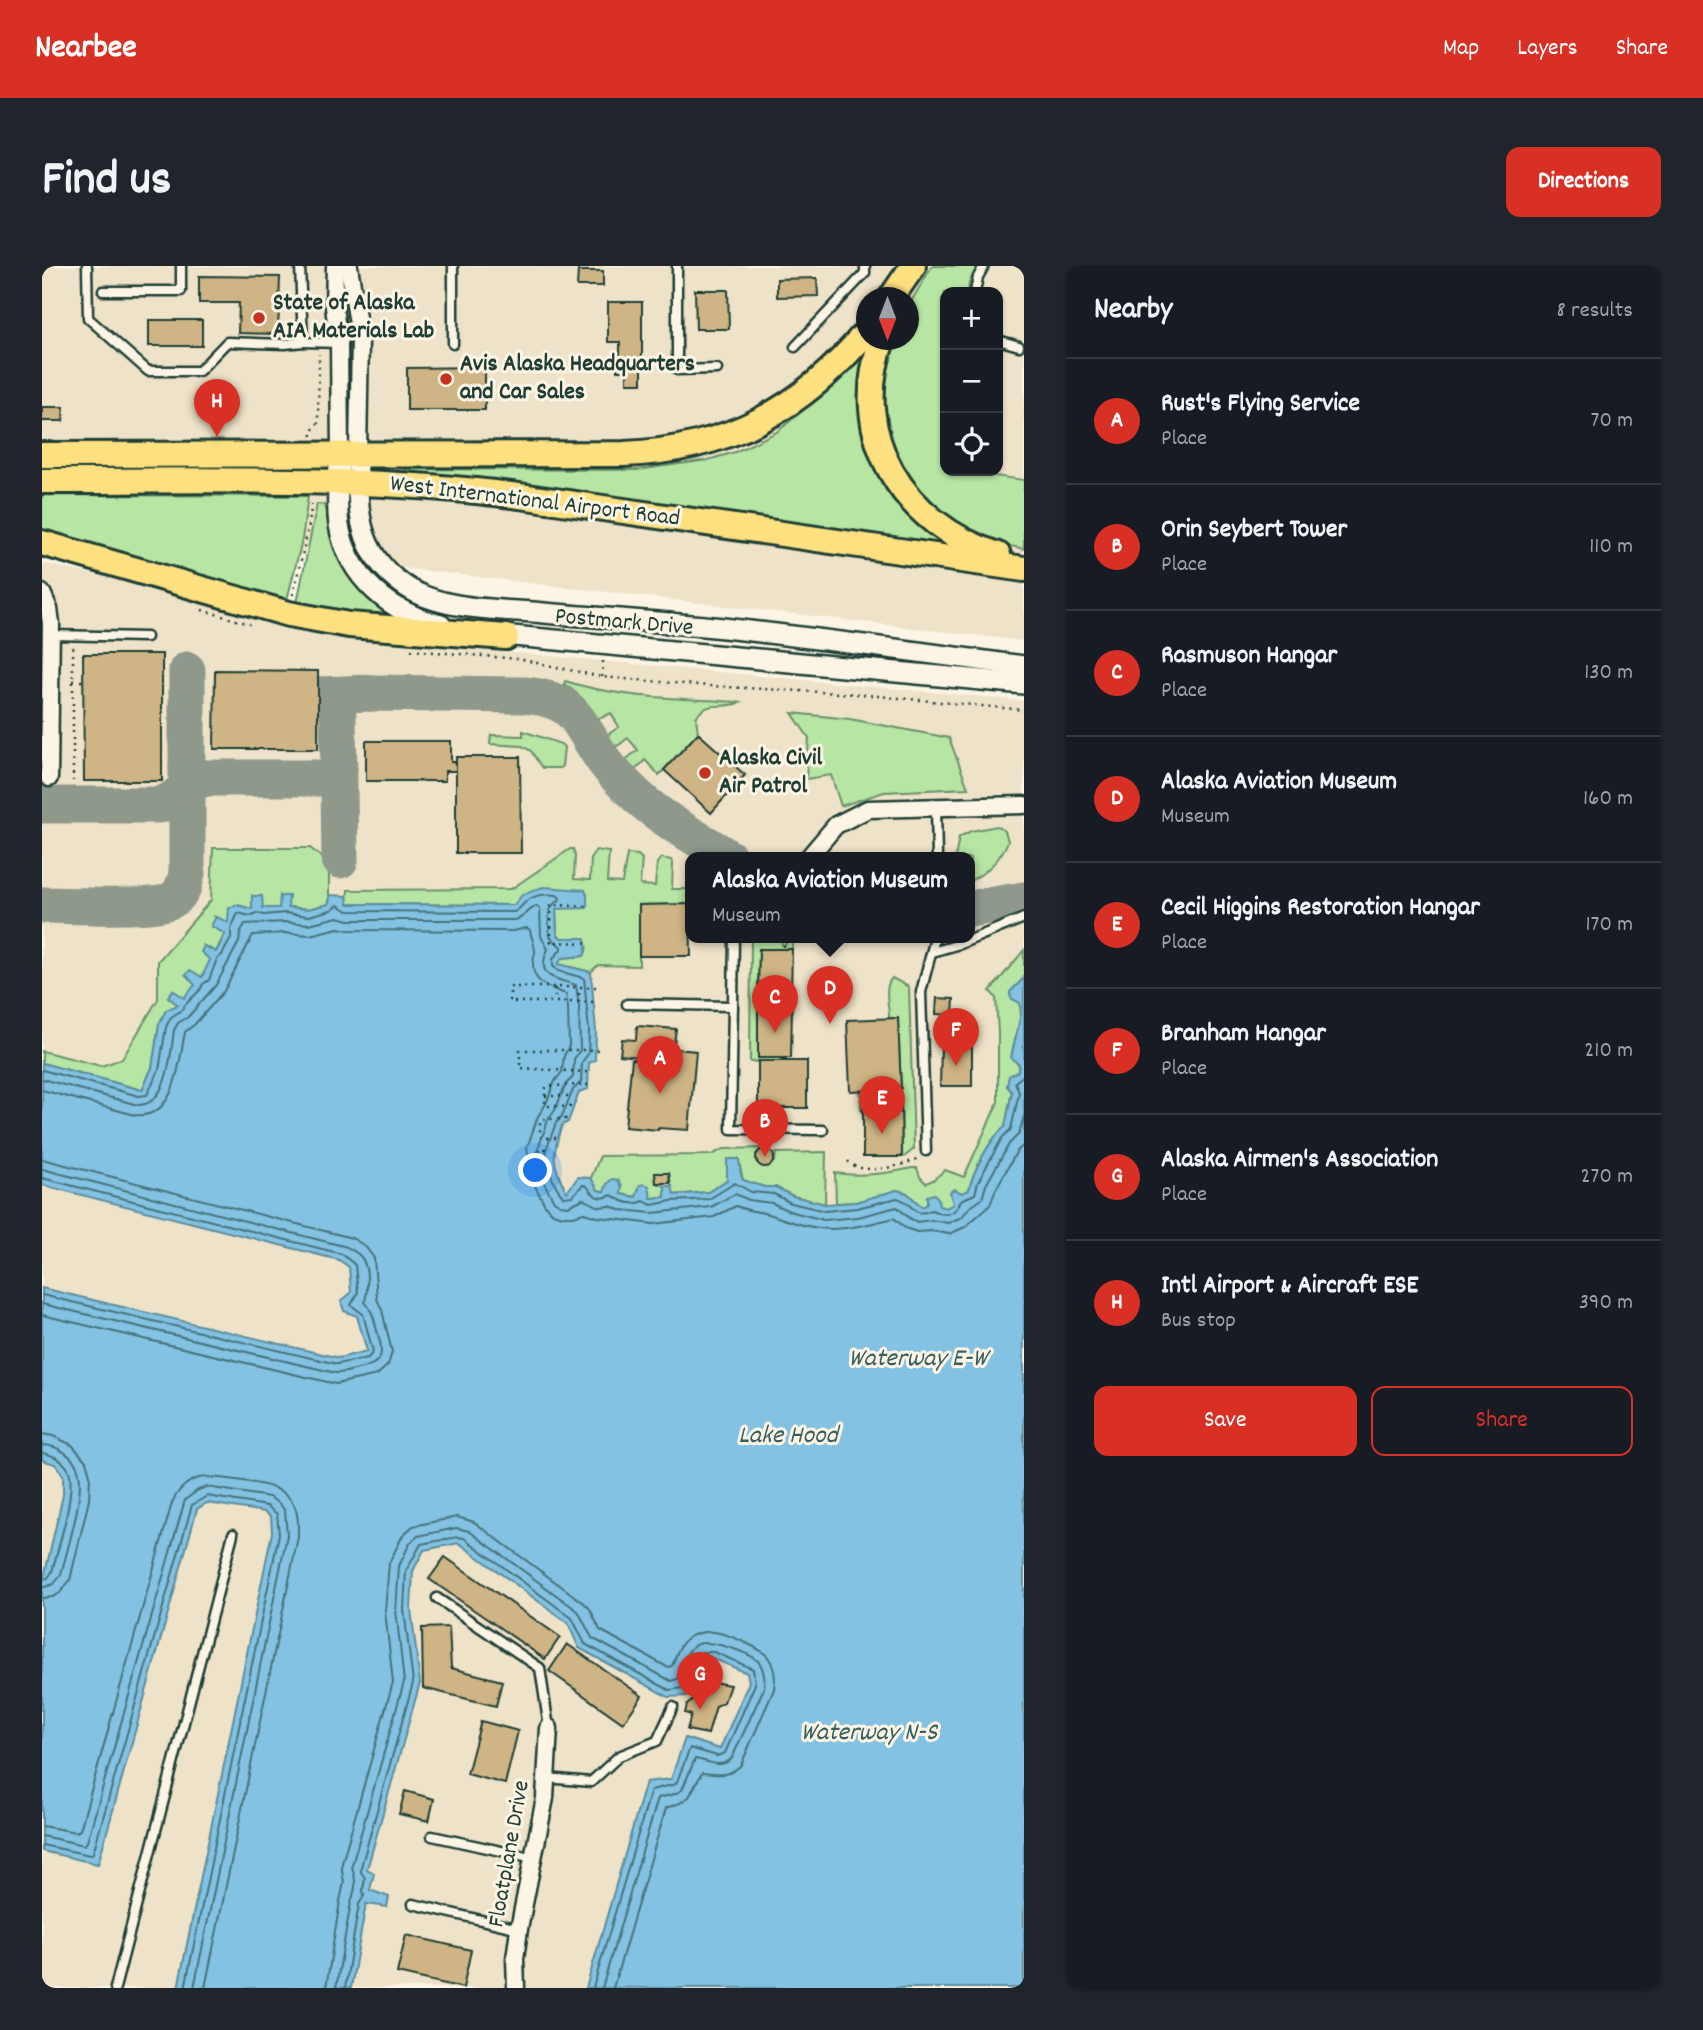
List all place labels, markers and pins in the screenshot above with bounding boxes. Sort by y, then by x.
place label: State of Alaska AIA Materials Lab [273,287,434,349]
marker: State of Alaska AIA Materials Lab [251,310,267,326]
place label: Avis Alaska Headquarters and Car Sales [460,348,695,410]
marker: Avis Alaska Headquarters and Car Sales [438,371,454,387]
pin: H [194,379,240,437]
place label: Alaska Civil Air Patrol [719,742,822,804]
marker: Alaska Civil Air Patrol [697,765,713,781]
pin: D [807,966,853,1024]
pin: C [752,975,798,1033]
pin: F [933,1008,979,1066]
pin: A [637,1036,683,1094]
pin: E [859,1076,905,1134]
pin: B [742,1099,788,1157]
pin: G [677,1652,723,1710]

